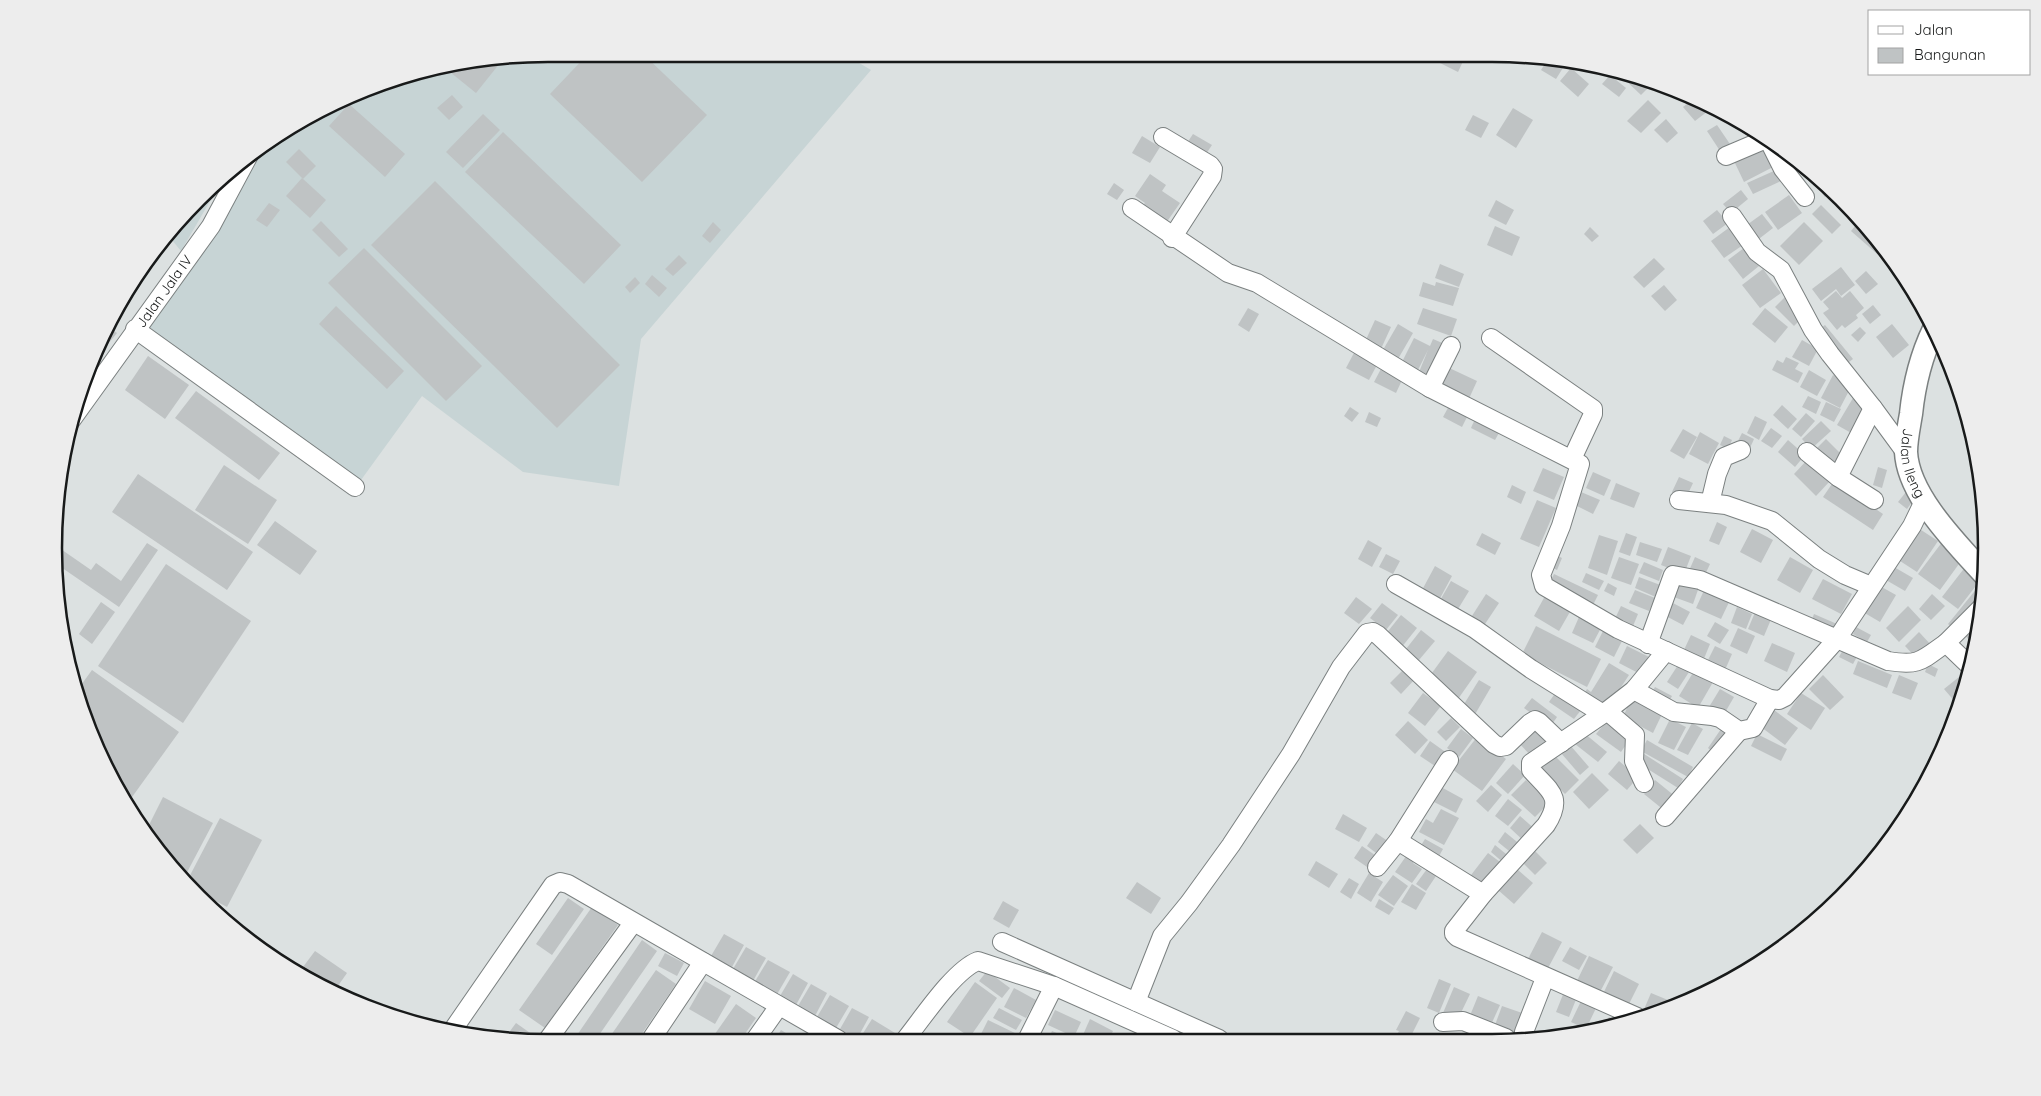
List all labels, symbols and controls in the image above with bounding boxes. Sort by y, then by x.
legend [1868,10,2031,75]
text: Jalan [1914,20,1953,39]
text: Bangunan [1914,45,1986,64]
street label: Jalan Jala IV [132,252,196,331]
street label: Jalan Ileng [1897,427,1929,501]

